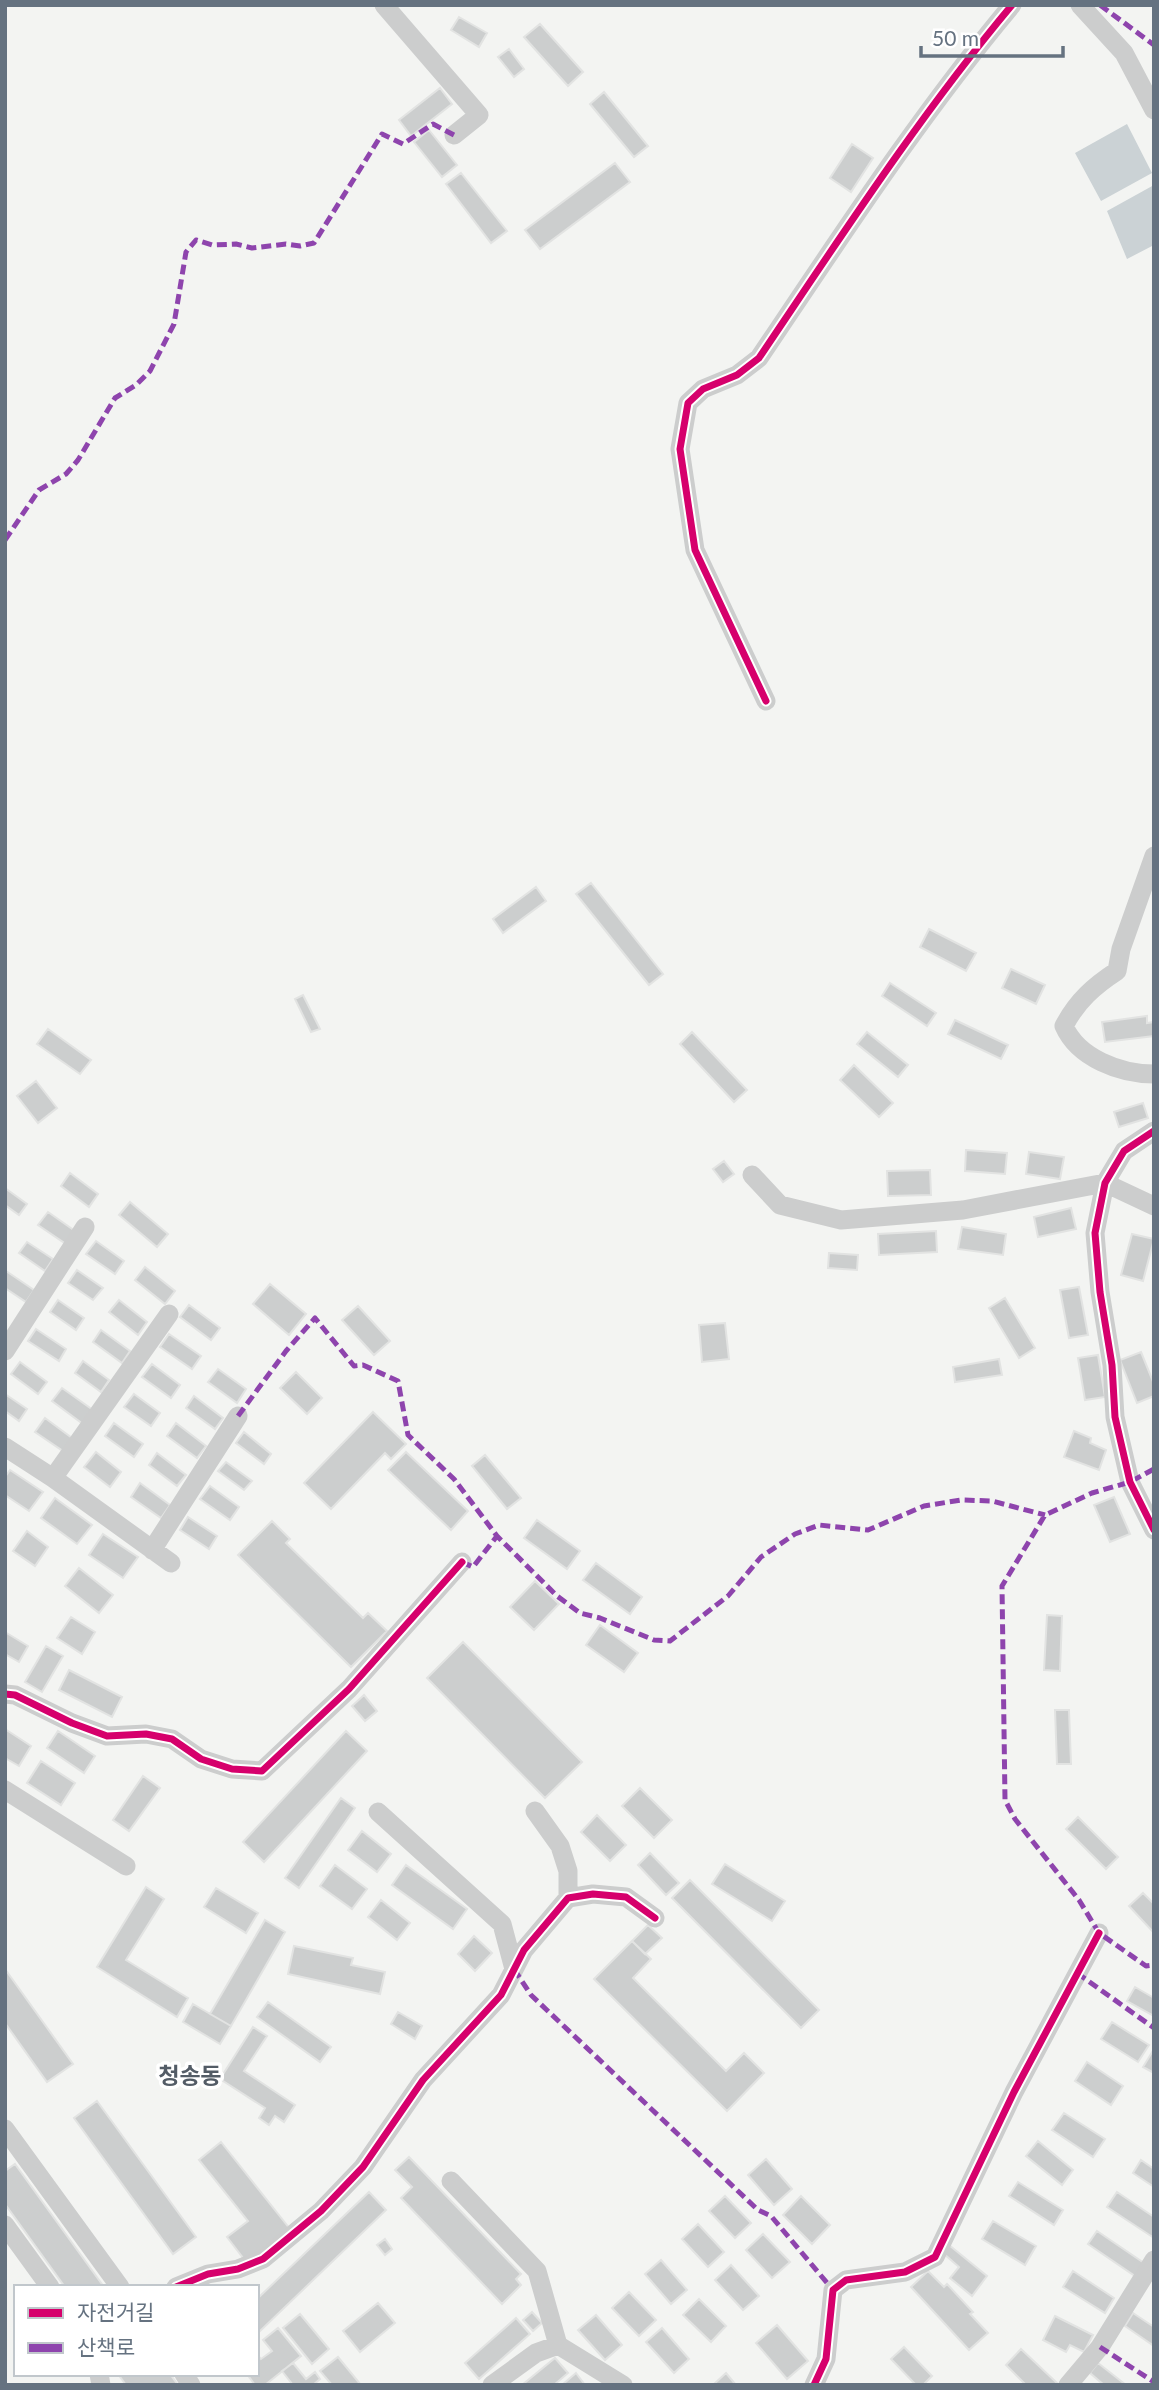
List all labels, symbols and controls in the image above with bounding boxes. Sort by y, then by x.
scale bar [921,14,1063,58]
text: 50 m [932,25,979,50]
district label: 청송동 [158,2061,222,2089]
legend [14,2285,259,2376]
text: 자전거길 [77,2299,154,2324]
text: 산책로 [77,2334,135,2359]

